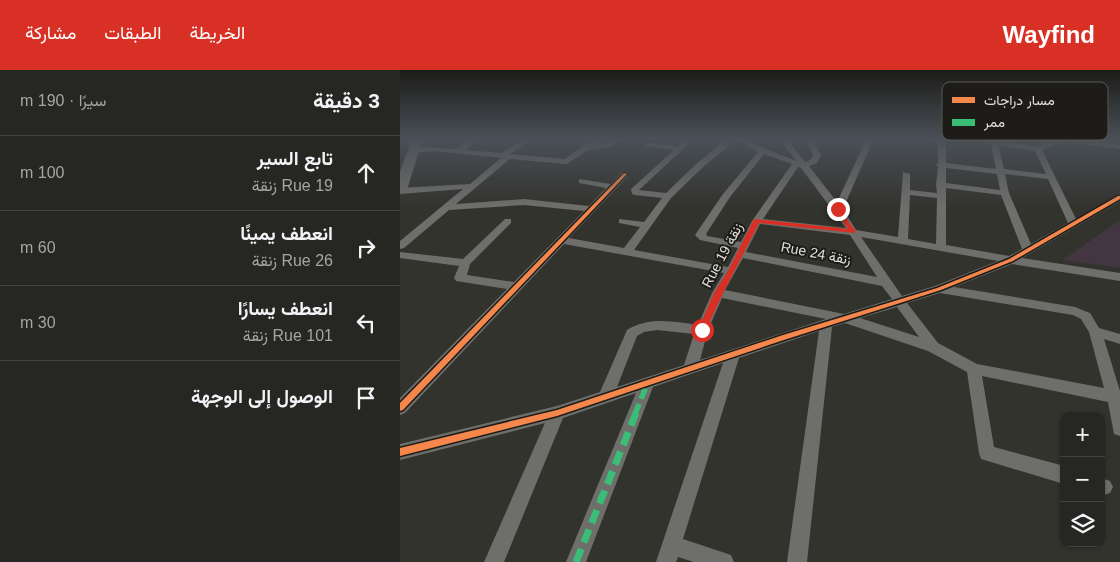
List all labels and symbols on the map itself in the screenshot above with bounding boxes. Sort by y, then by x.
legend [942,82,1108,140]
text: مسار دراجات [984,92,1055,109]
text: ممر [983,114,1005,131]
route end [827,198,850,221]
street label: Rue 19 زنقة [698,220,747,291]
street label: Rue 24 زنقة [779,238,853,269]
route start [691,319,714,342]

